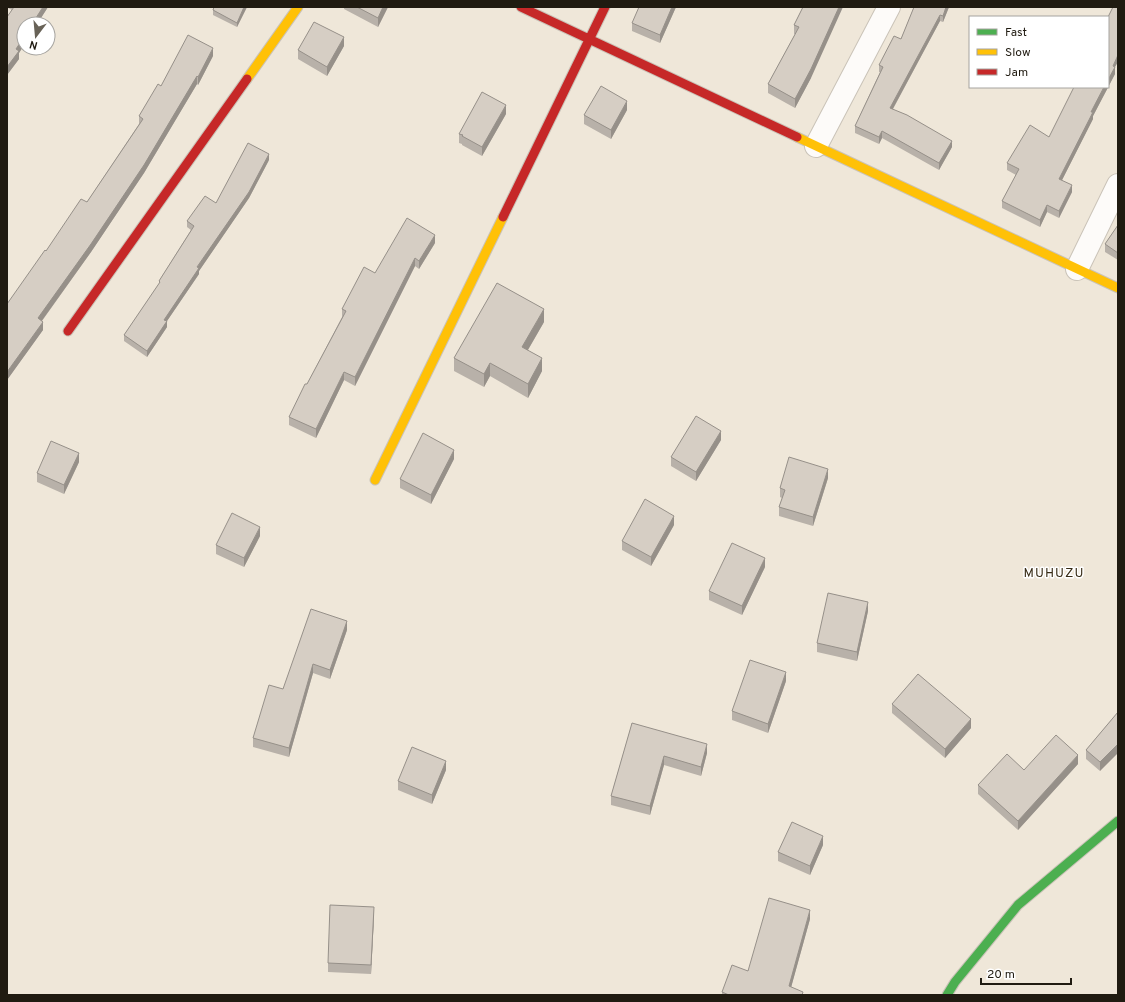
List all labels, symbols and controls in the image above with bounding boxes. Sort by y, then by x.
north arrow [16,16,56,56]
legend [969,16,1109,88]
text: Fast [1005,25,1027,41]
text: N [28,37,39,52]
text: Slow [1005,45,1031,61]
text: Jam [1005,65,1028,81]
district label: MUHUZU [1024,566,1084,582]
scale bar [981,960,1071,986]
text: 20 m [987,967,1015,983]

